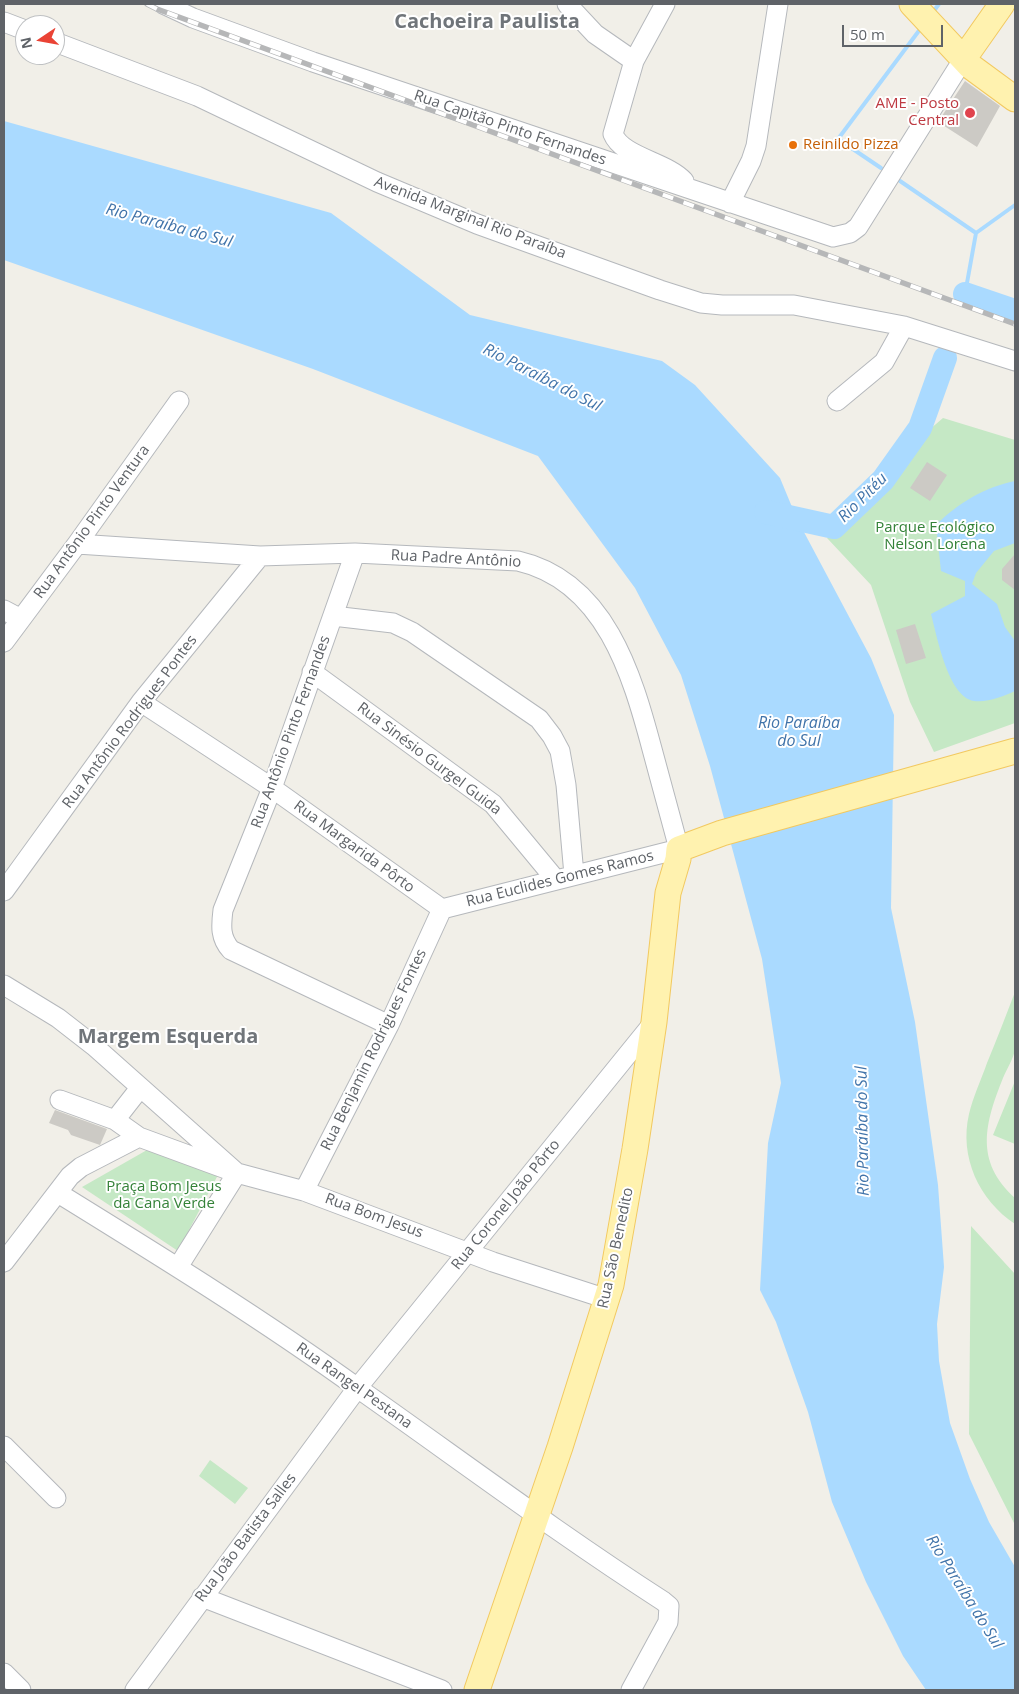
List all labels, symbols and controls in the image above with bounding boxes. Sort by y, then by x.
district label: Cachoeira Paulista [394,10,580,34]
north arrow [15,15,65,65]
scale bar [844,15,945,47]
text: 50 m [850,24,885,44]
text: N [15,35,36,51]
street label: Rua Capitão Pinto Fernandes [412,87,608,169]
place label: AME - Posto Central [876,95,959,130]
marker: AME - Posto Central [963,106,977,120]
place label: Reinildo Pizza [803,136,899,154]
marker: Reinildo Pizza [787,139,799,151]
street label: Avenida Marginal Rio Paraíba [372,173,568,263]
water label: Rio Paraíba do Sul [104,200,234,252]
water label: Rio Paraíba do Sul [480,340,604,416]
street label: Rua Antônio Pinto Ventura [30,442,154,602]
water label: Rio Pitéu [834,469,892,527]
park label: Parque Ecológico Nelson Lorena [875,519,995,554]
street label: Rua Padre Antônio [390,547,522,571]
street label: Rua Antônio Rodrigues Pontes [59,632,201,812]
street label: Rua Antônio Pinto Fernandes [248,633,334,831]
street label: Rua Sinésio Gurgel Guida [353,699,505,819]
water label: Rio Paraíba do Sul [758,713,840,751]
street label: Rua Margarida Pôrto [290,797,418,897]
street label: Rua Euclides Gomes Ramos [464,847,656,911]
street label: Rua Benjamin Rodrigues Fontes [317,946,431,1154]
district label: Margem Esquerda [78,1025,258,1049]
water label: Rio Paraíba do Sul [852,1066,874,1196]
street label: Rua Coronel João Pôrto [448,1136,564,1274]
park label: Praça Bom Jesus da Cana Verde [106,1178,222,1213]
street label: Rua São Benedito [594,1186,638,1310]
street label: Rua Bom Jesus [322,1190,426,1242]
street label: Rua Rangel Pestana [293,1339,415,1433]
street label: Rua João Batista Salles [192,1470,300,1606]
water label: Rio Paraíba do Sul [921,1532,1007,1652]

